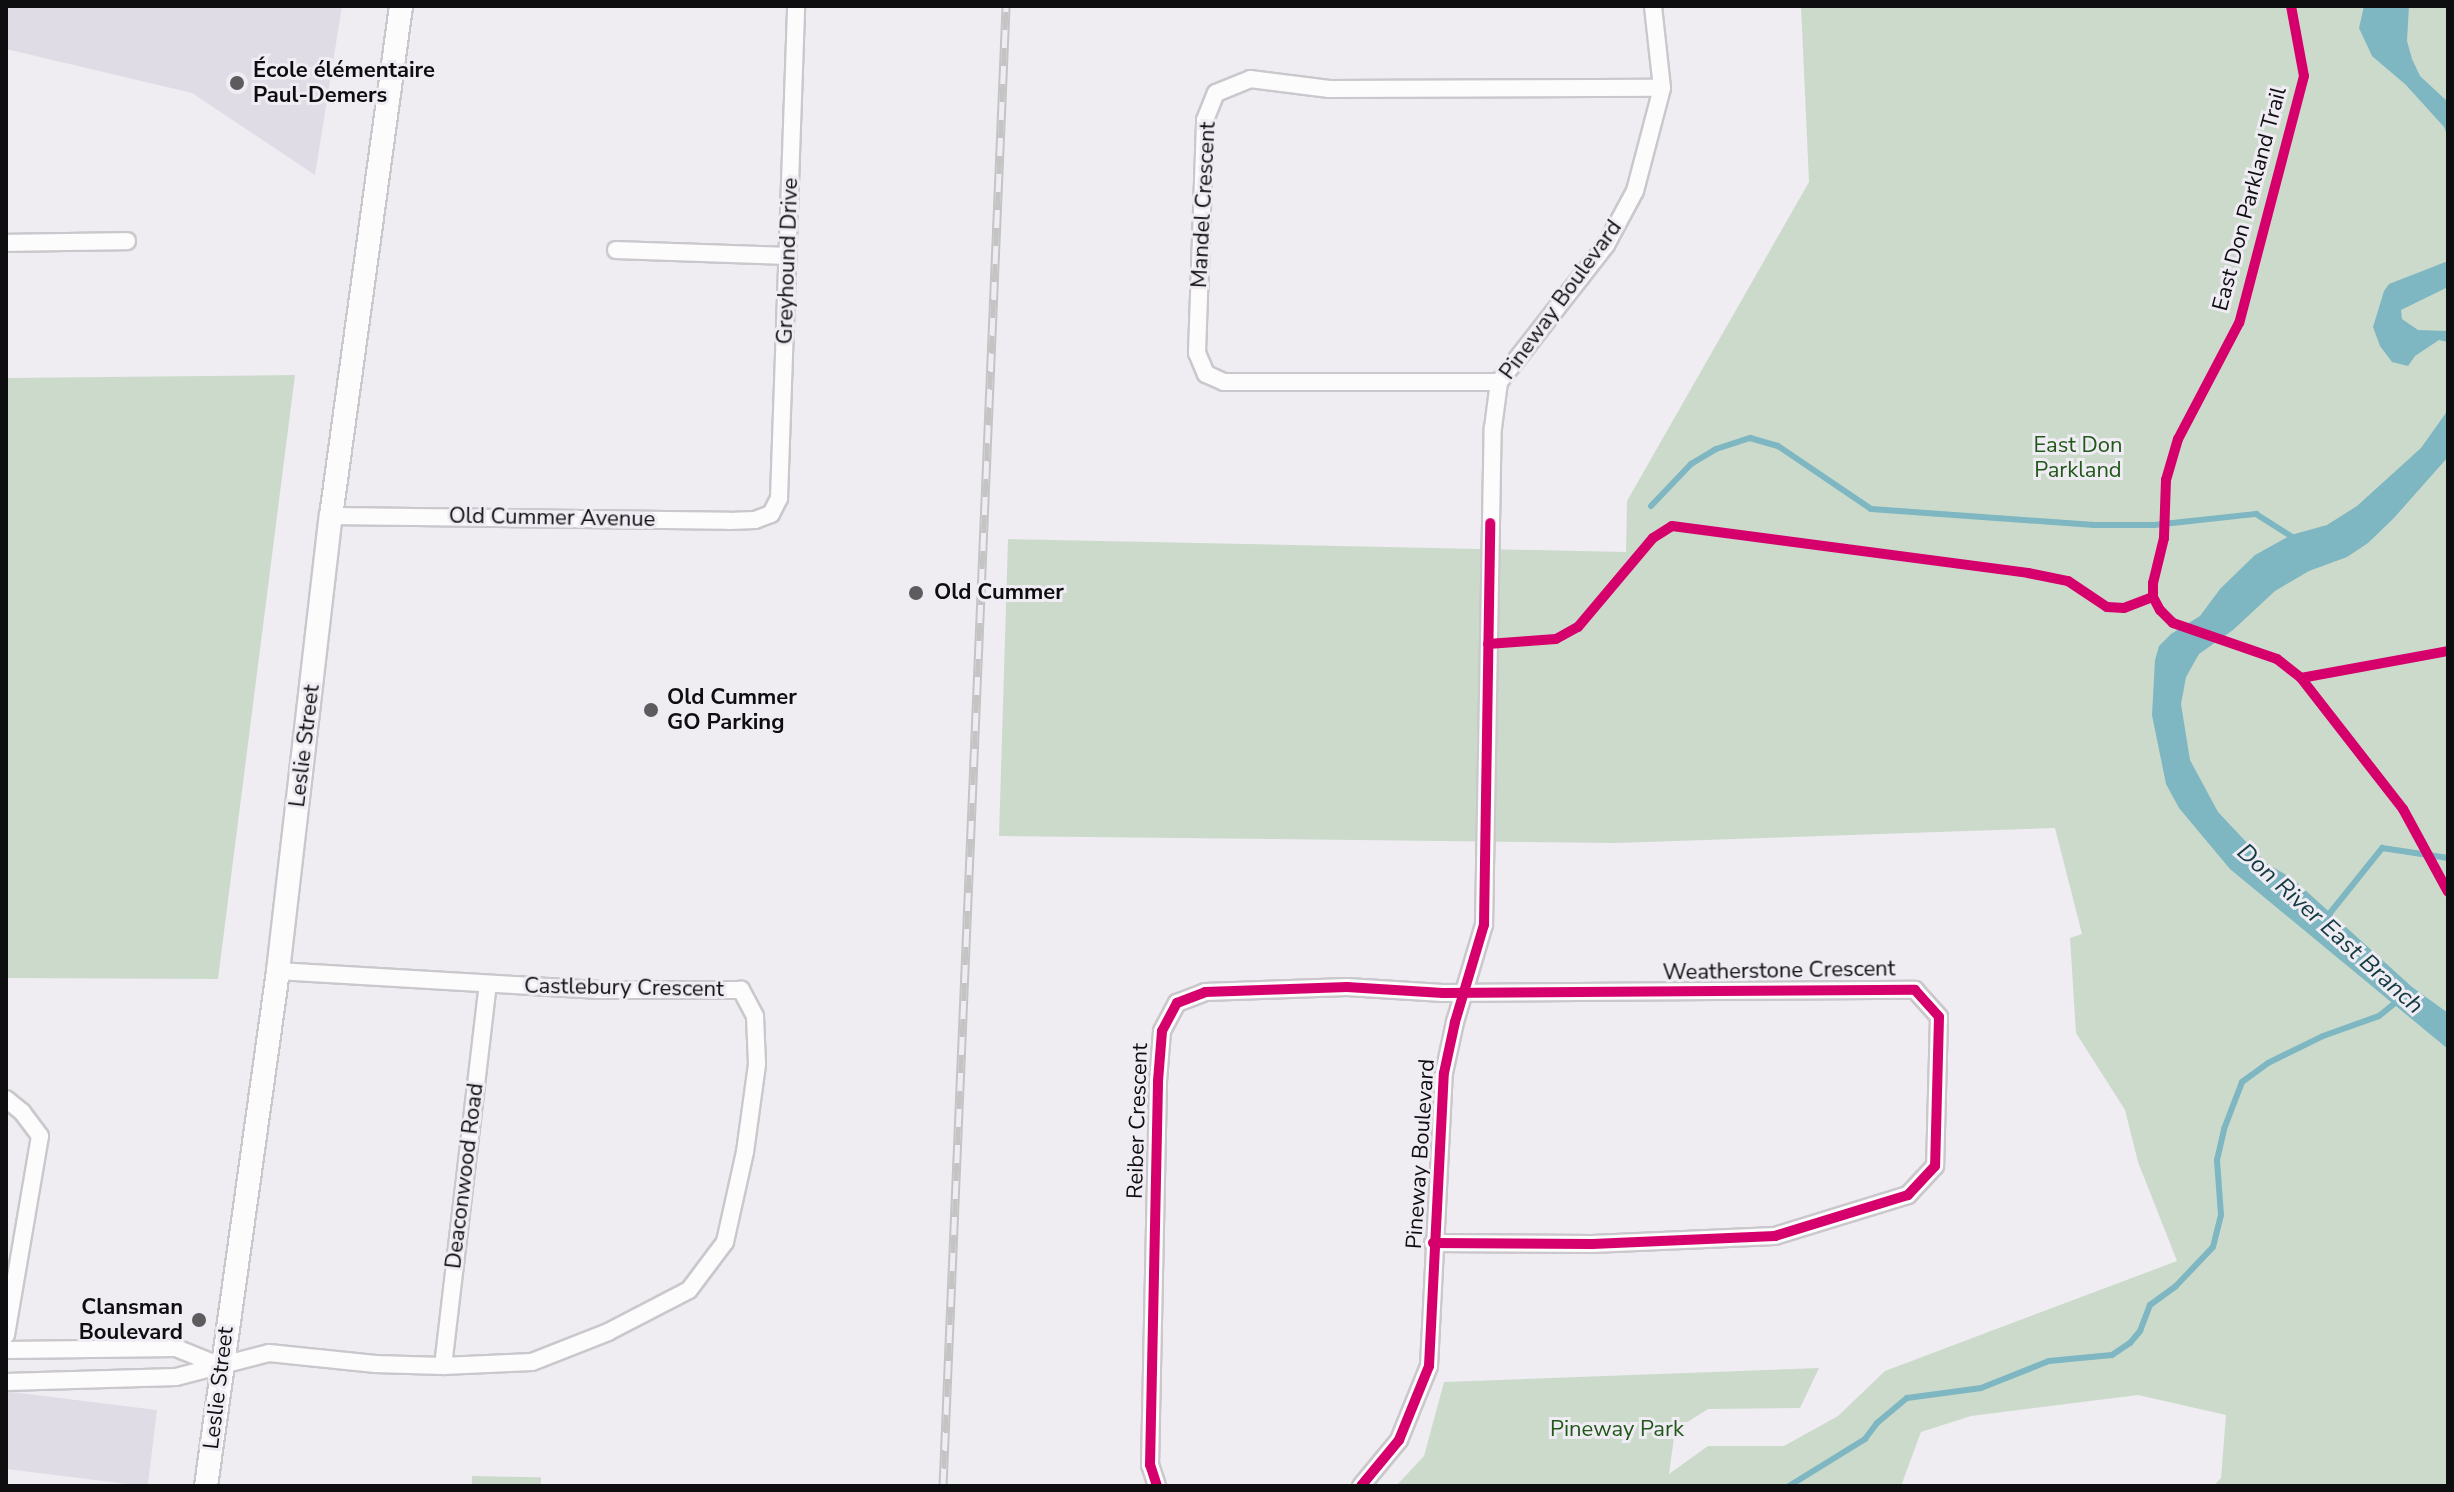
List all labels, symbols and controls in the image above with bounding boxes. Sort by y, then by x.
place label: École élémentaire Paul-Demers [253,57,435,108]
marker: École élémentaire Paul-Demers [228,74,246,92]
street label: East Don Parkland Trail [2207,84,2293,314]
street label: Mandel Crescent [1186,121,1222,289]
street label: Greyhound Drive [772,177,804,345]
street label: Pineway Boulevard [1494,215,1628,385]
park label: East Don Parkland [2033,432,2123,484]
street label: Old Cummer Avenue [449,503,655,533]
place label: Old Cummer [934,580,1064,606]
marker: Old Cummer [905,582,927,604]
street label: Leslie Street [284,683,326,809]
place label: Old Cummer GO Parking [667,684,797,736]
marker: Old Cummer GO Parking [642,701,660,719]
water label: Don River East Branch [2231,838,2429,1020]
street label: Weatherstone Crescent [1662,956,1896,986]
street label: Castlebury Crescent [524,973,724,1003]
street label: Reiber Crescent [1122,1043,1154,1199]
street label: Pineway Boulevard [1401,1058,1441,1250]
street label: Deaconwood Road [441,1082,489,1270]
place label: Clansman Boulevard [79,1294,183,1346]
marker: Clansman Boulevard [190,1311,208,1329]
street label: Leslie Street [198,1325,240,1451]
park label: Pineway Park [1550,1417,1684,1443]

